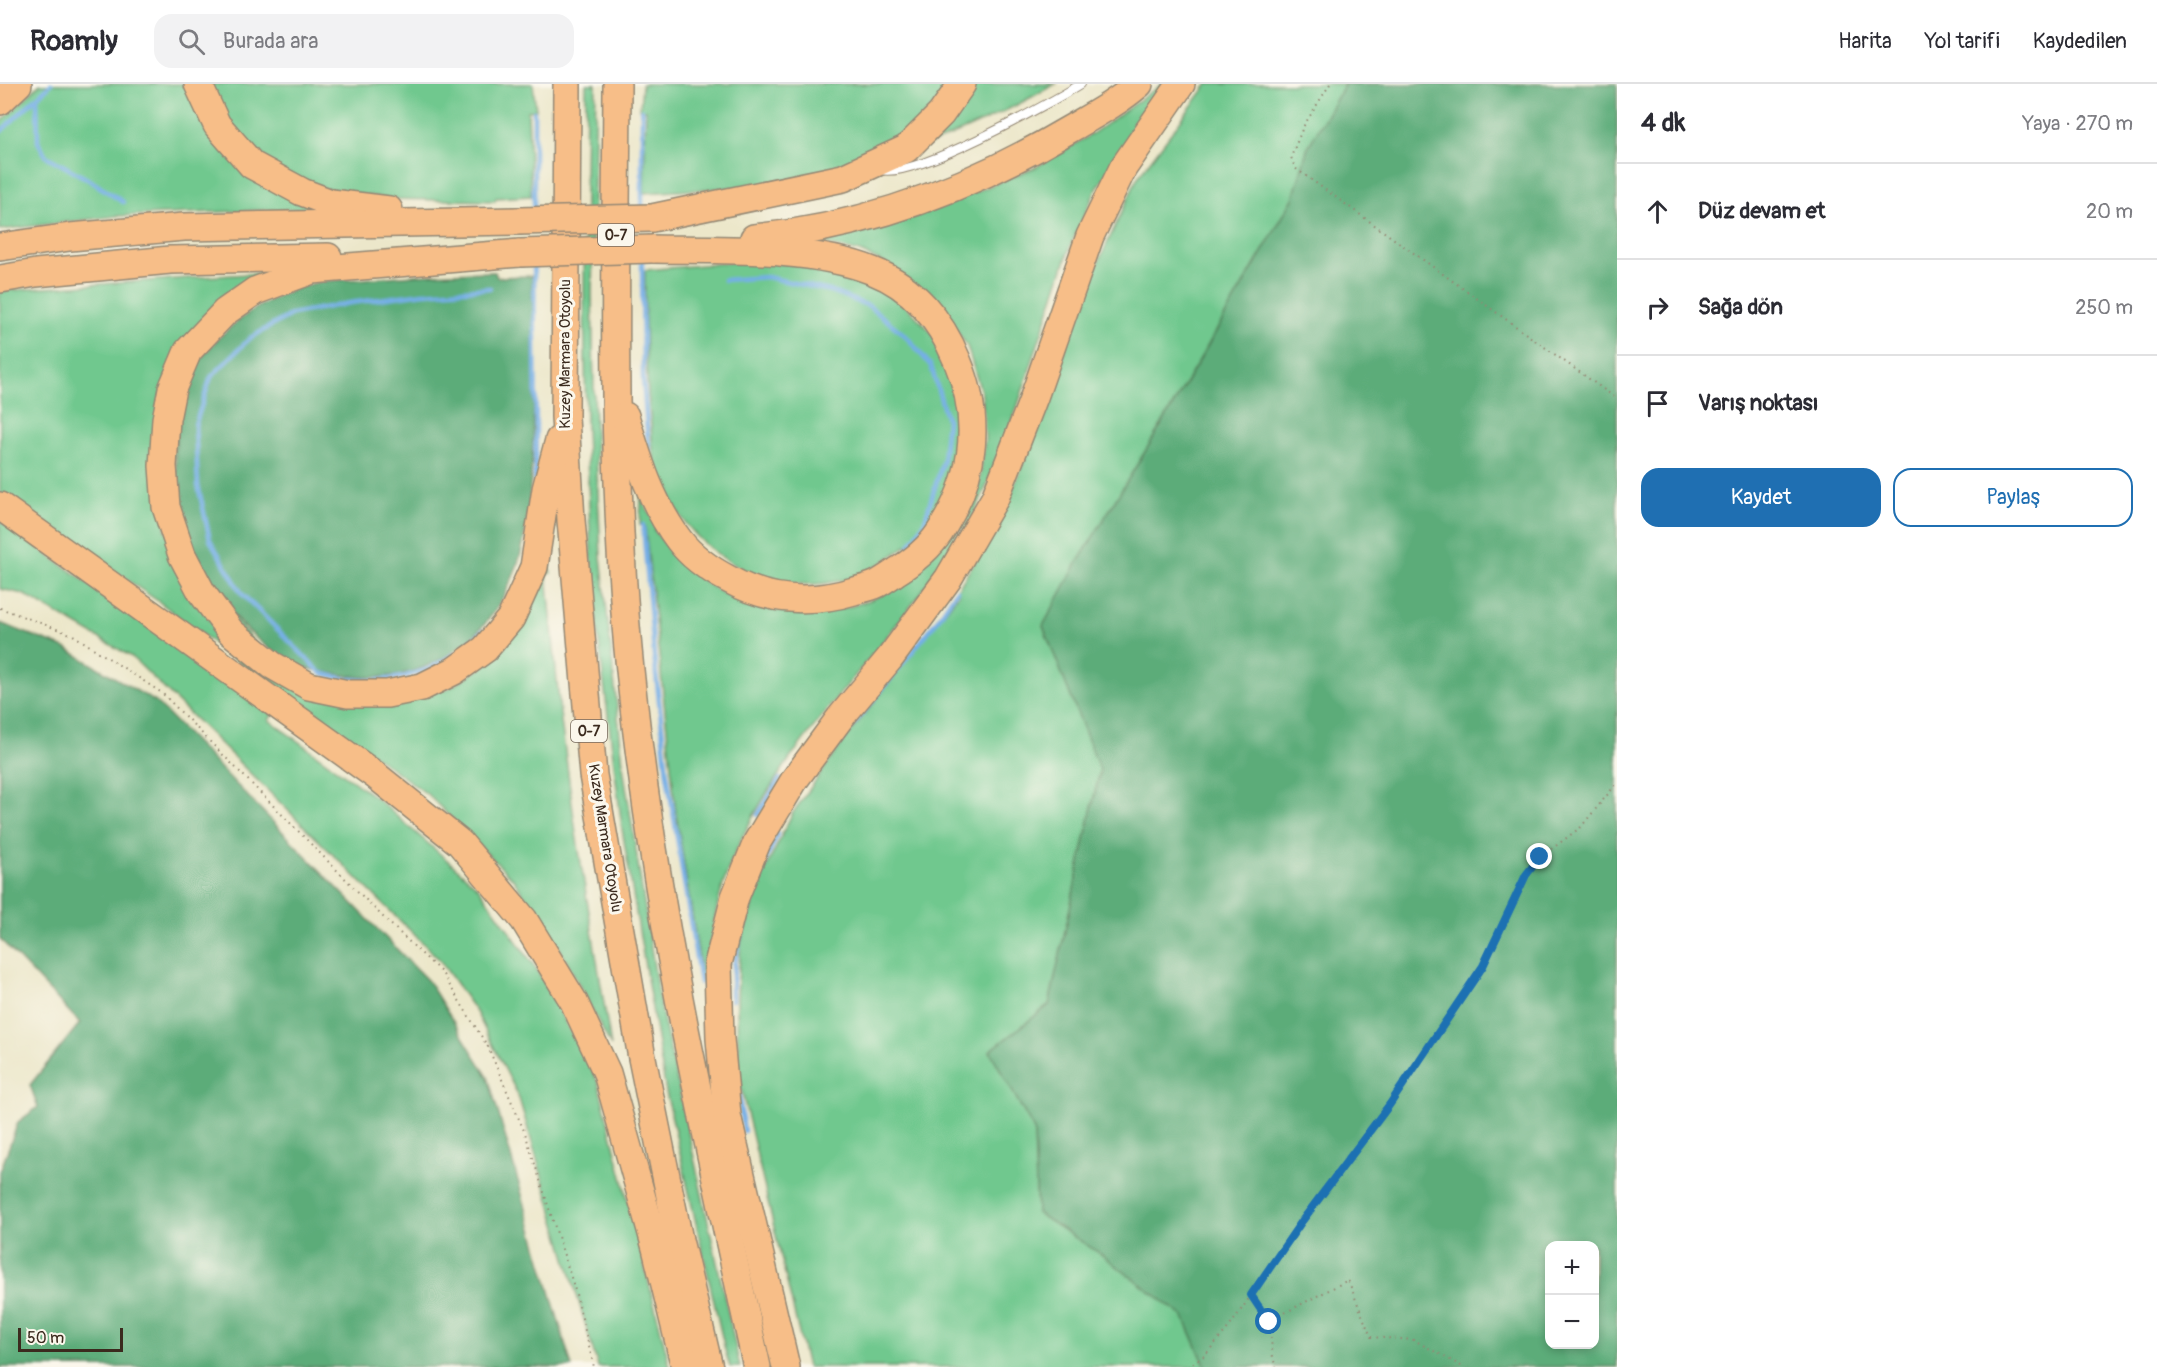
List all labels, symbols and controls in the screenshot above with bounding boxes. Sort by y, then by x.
search box [154,14,574,68]
text: Roamly [30,24,118,59]
icon: search [175,25,208,58]
text: Burada ara [223,27,318,55]
text: Harita [1838,28,1892,55]
text: Yol tarifi [1925,28,2000,55]
text: Kaydedilen [2033,28,2127,55]
text: 4 dk [1641,107,1685,139]
text: Yaya · 270 m [2022,111,2133,136]
icon: ahead [1641,195,1674,228]
text: Düz devam et [1698,197,1825,225]
text: 20 m [2086,199,2133,224]
road number: O-7 [598,224,634,246]
street label: Kuzey Marmara Otoyolu [556,279,575,429]
icon: right [1641,291,1674,324]
text: Sağa dön [1698,293,1783,321]
text: 250 m [2075,295,2133,320]
icon: arrive [1641,387,1674,420]
text: Varış noktası [1698,389,1819,417]
button: Kaydet [1641,468,1881,527]
button: Paylaş [1893,468,2133,527]
road number: O-7 [571,720,607,742]
street label: Kuzey Marmara Otoyolu [584,763,626,913]
route end [1526,843,1552,869]
map controls [1545,1241,1599,1349]
button: + [1545,1241,1599,1295]
button: − [1545,1295,1599,1349]
route start [1255,1308,1281,1334]
scale bar [18,1325,123,1352]
text: 50 m [27,1328,64,1348]

